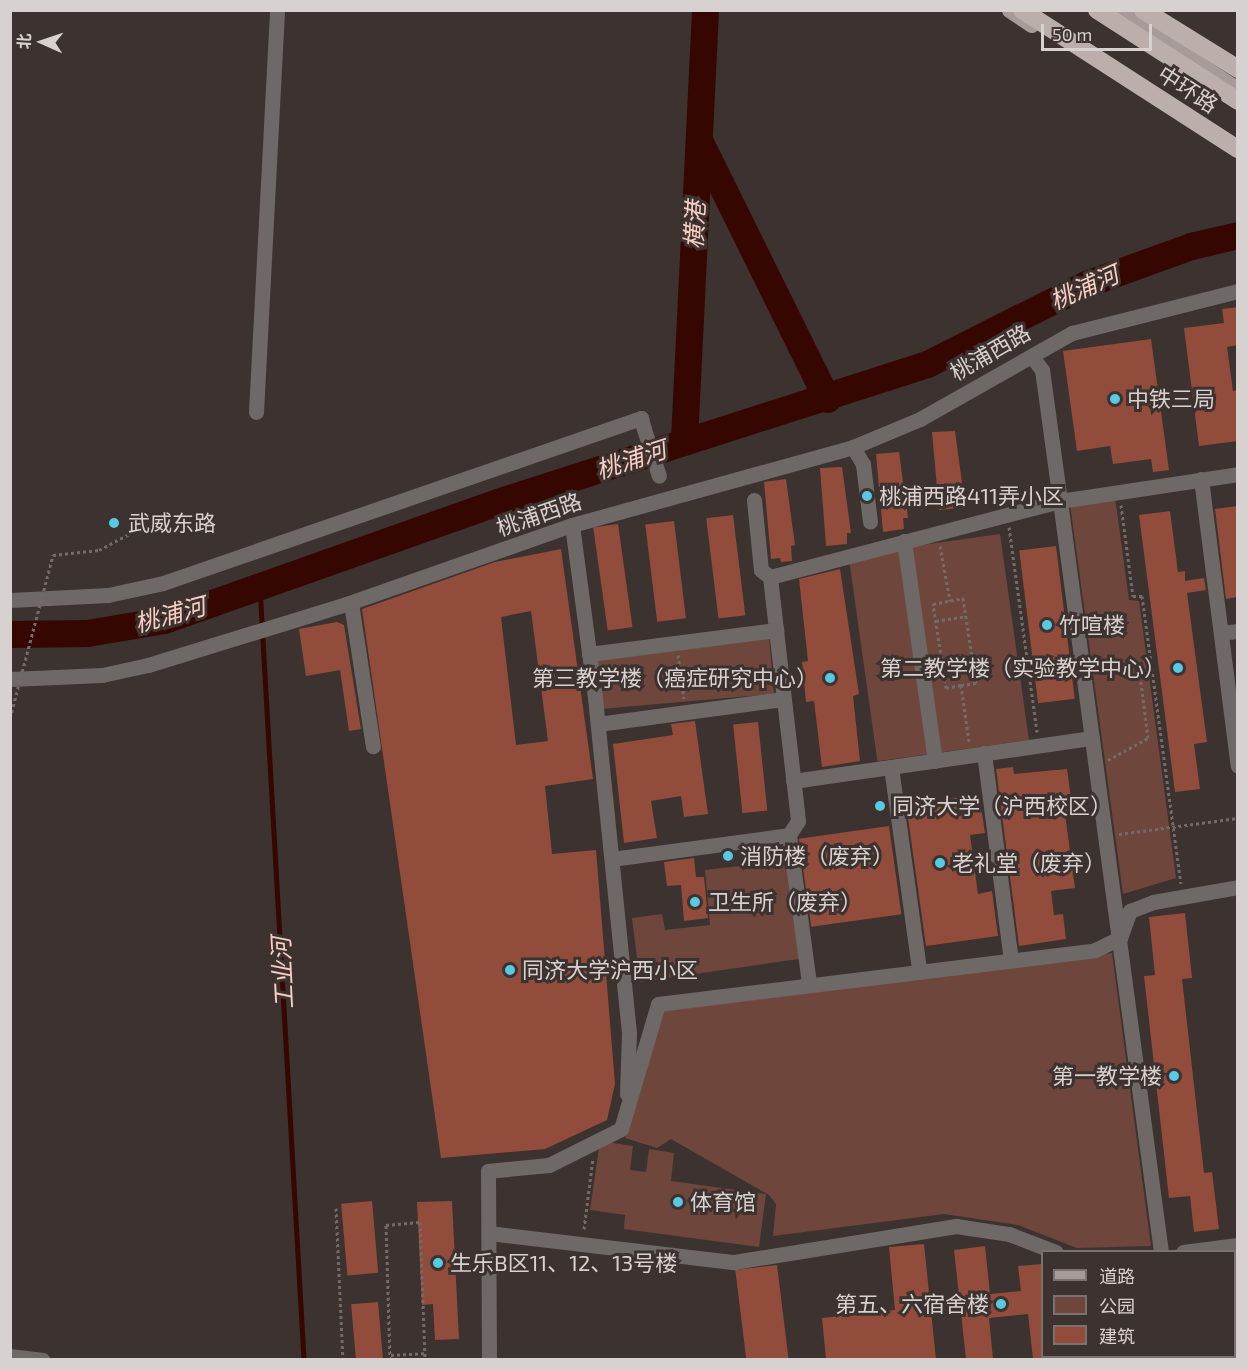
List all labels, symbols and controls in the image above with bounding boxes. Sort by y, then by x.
north arrow [12,12,72,72]
scale bar [1044,12,1155,50]
text: 50 m [1052,23,1092,45]
text: 北 [14,33,33,50]
street label: 中环路 [1153,60,1223,118]
water label: 横港 [678,200,710,250]
water label: 桃浦河 [1045,259,1123,315]
street label: 桃浦西路 [945,319,1035,385]
place label: 中铁三局 [1127,386,1215,412]
marker: 中铁三局 [1108,392,1122,406]
water label: 桃浦河 [592,434,670,484]
place label: 桃浦西路411弄小区 [879,483,1064,509]
street label: 桃浦西路 [493,487,585,541]
marker: 桃浦西路411弄小区 [860,489,874,503]
place label: 武威东路 [128,510,216,536]
marker: 武威东路 [105,514,123,532]
water label: 桃浦河 [131,591,209,637]
place label: 竹喧楼 [1059,612,1125,638]
marker: 竹喧楼 [1040,618,1054,632]
place label: 第二教学楼（实验教学中心） [880,655,1166,681]
marker: 第二教学楼（实验教学中心） [1171,661,1185,675]
place label: 第三教学楼（癌症研究中心） [532,665,818,691]
marker: 第三教学楼（癌症研究中心） [823,671,837,685]
place label: 同济大学（沪西校区） [892,793,1112,819]
marker: 同济大学（沪西校区） [873,799,887,813]
place label: 消防楼（废弃） [740,843,894,869]
marker: 消防楼（废弃） [721,849,735,863]
place label: 老礼堂（废弃） [952,850,1106,876]
marker: 老礼堂（废弃） [933,856,947,870]
place label: 卫生所（废弃） [708,889,862,915]
marker: 卫生所（废弃） [686,893,704,911]
water label: 工业河 [266,936,298,1010]
place label: 同济大学沪西小区 [522,957,698,983]
marker: 同济大学沪西小区 [503,963,517,977]
place label: 第一教学楼 [1052,1063,1162,1089]
marker: 第一教学楼 [1167,1069,1181,1083]
place label: 体育馆 [690,1189,756,1215]
marker: 体育馆 [671,1195,685,1209]
place label: 生乐B区11、12、13号楼 [450,1250,677,1276]
legend [1041,1250,1236,1358]
marker: 生乐B区11、12、13号楼 [431,1256,445,1270]
text: 道路 [1099,1265,1135,1287]
place label: 第五、六宿舍楼 [835,1291,989,1317]
text: 公园 [1099,1295,1135,1317]
marker: 第五、六宿舍楼 [994,1297,1008,1311]
text: 建筑 [1099,1325,1135,1347]

